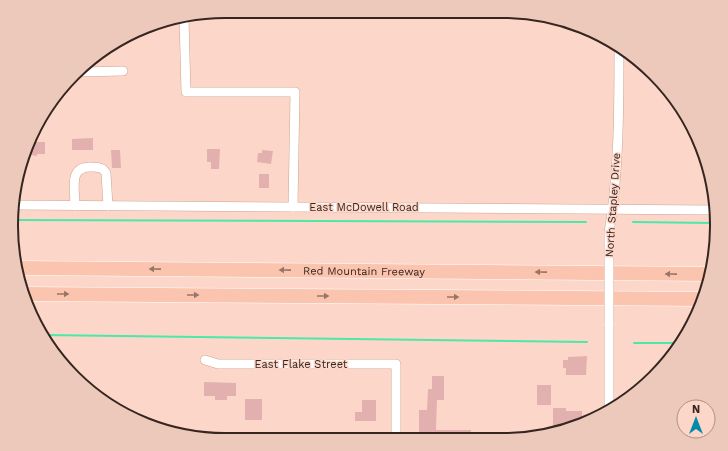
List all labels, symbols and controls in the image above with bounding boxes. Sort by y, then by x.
street label: North Stapley Drive [603,152,623,258]
street label: East McDowell Road [309,201,419,214]
street label: Red Mountain Freeway [303,264,425,278]
one-way arrow [148,266,161,272]
one-way arrow [278,267,291,273]
one-way arrow [535,269,547,276]
one-way arrow [664,271,677,277]
one-way arrow [57,291,70,297]
one-way arrow [187,292,200,298]
one-way arrow [317,293,330,299]
one-way arrow [447,294,460,300]
street label: East Flake Street [255,358,348,371]
north arrow [676,399,716,439]
text: N [692,403,700,416]

